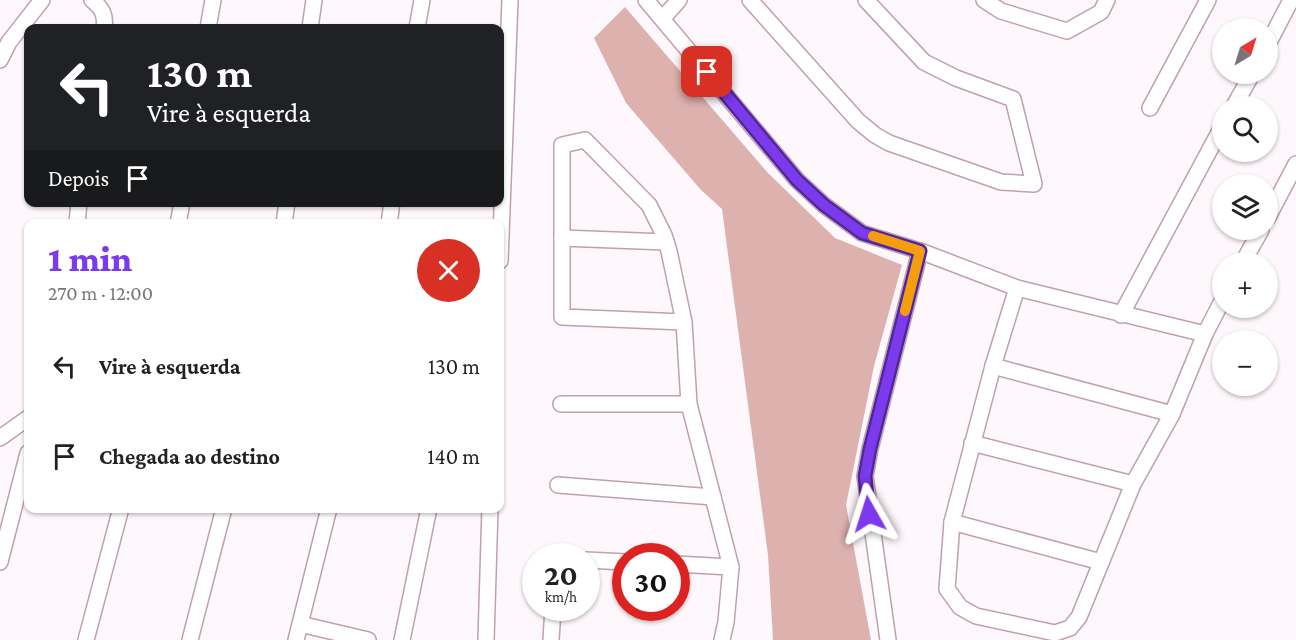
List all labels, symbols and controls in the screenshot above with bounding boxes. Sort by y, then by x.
north arrow [1212,18,1278,84]
map controls [1212,18,1278,396]
pin [681,46,732,97]
icon: left [48,48,126,126]
text: 130 m [147,49,252,96]
icon: arrive [690,55,723,88]
button: search [1212,96,1278,162]
text: Vire à esquerda [147,98,311,128]
icon: arrive [121,162,154,195]
text: Depois [48,166,109,191]
button: layers [1212,174,1278,240]
text: 1 min [48,239,132,279]
button: close [417,239,480,302]
button: + [1212,252,1278,318]
text: 270 m · 12:00 [48,282,153,304]
button: − [1212,330,1278,396]
icon: left [48,350,81,383]
text: Vire à esquerda [99,354,240,379]
text: 130 m [428,354,480,379]
icon: arrive [48,440,81,473]
text: Chegada ao destino [99,444,280,469]
text: 140 m [427,444,480,469]
position arrow [837,482,901,546]
speed limit sign: 30 [612,543,690,621]
text: 20 [544,558,578,591]
text: km/h [545,589,577,605]

